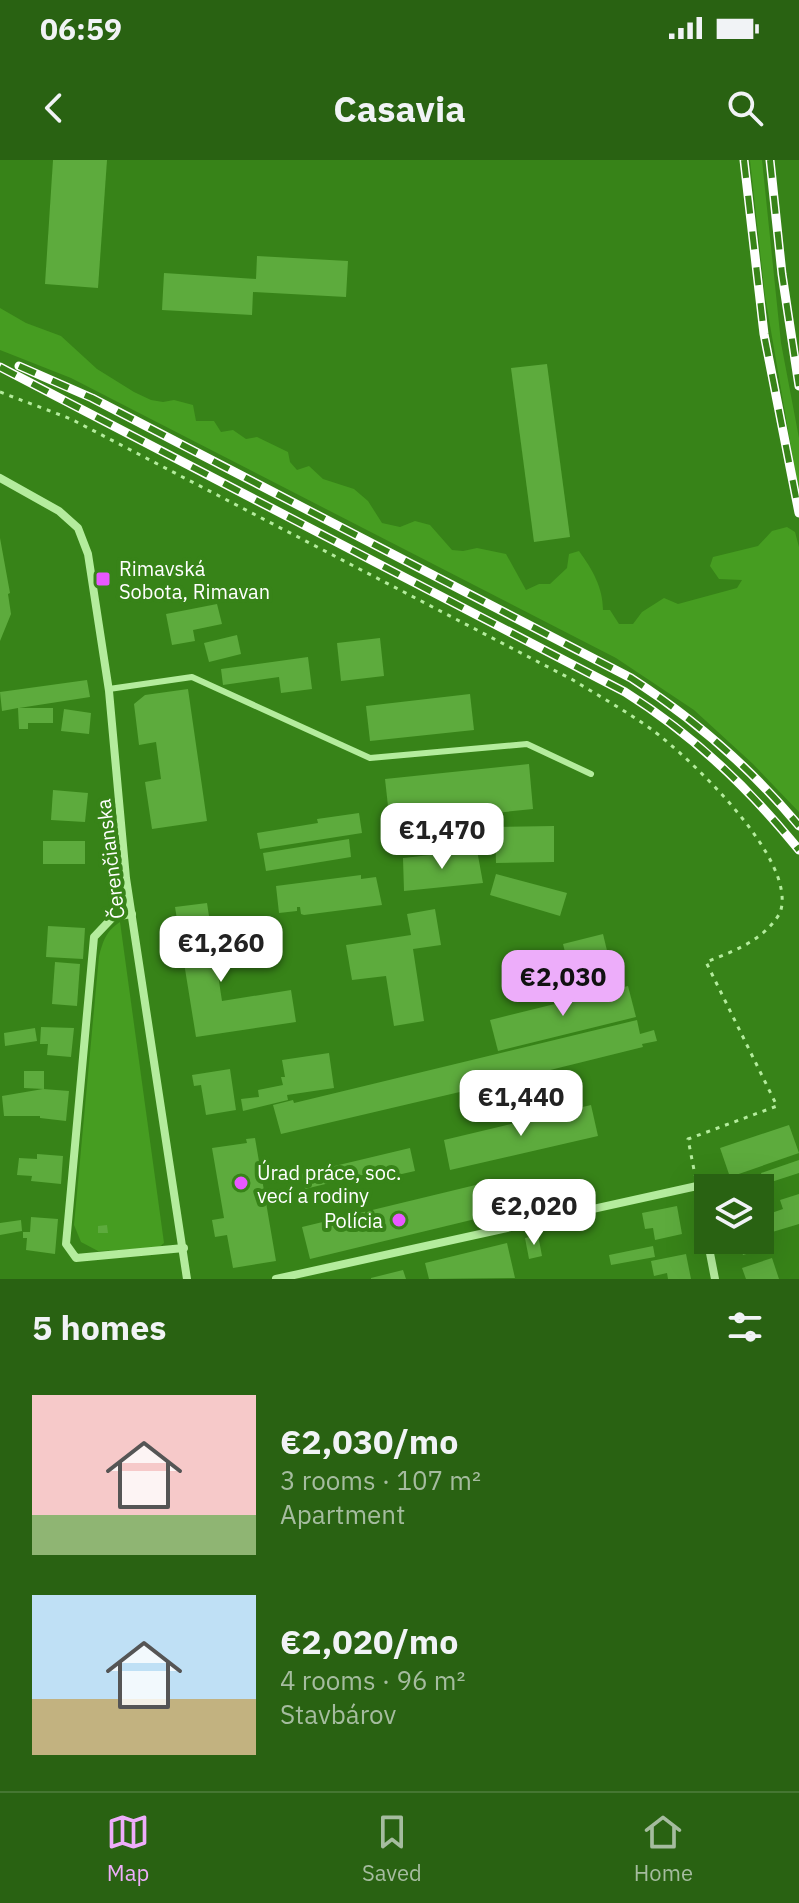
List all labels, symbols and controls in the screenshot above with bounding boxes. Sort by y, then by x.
text: 06:59 [40,9,122,48]
text: Casavia [333,85,466,132]
icon: back [32,86,76,130]
icon: search [723,86,767,130]
place label: Rimavská Sobota, Rimavan [119,555,270,605]
marker: Rimavská Sobota, Rimavan [94,570,112,588]
street label: Čerenčianska [89,797,131,921]
pin: €1,470 [377,803,507,871]
text: €1,470 [399,812,485,846]
pin: €1,260 [156,916,286,984]
text: €1,260 [178,925,264,959]
pin: €2,030 [498,950,628,1018]
text: €2,030 [520,959,606,993]
pin: €1,440 [456,1070,586,1138]
text: €1,440 [478,1079,564,1113]
place label: Úrad práce, soc. vecí a rodiny [257,1159,401,1209]
marker: Úrad práce, soc. vecí a rodiny [232,1174,250,1192]
map controls [694,1174,774,1254]
button: layers [694,1174,774,1254]
pin: €2,020 [469,1179,599,1247]
text: €2,020 [491,1188,577,1222]
place label: Polícia [324,1207,383,1234]
marker: Polícia [390,1211,408,1229]
text: 5 homes [32,1305,167,1349]
icon: filters [723,1305,767,1349]
text: €2,030/mo [280,1419,458,1463]
icon: home [96,1427,192,1523]
text: 3 rooms · 107 m² [280,1463,481,1497]
text: Apartment [280,1497,405,1531]
text: €2,020/mo [280,1619,458,1663]
icon: home [96,1627,192,1723]
text: 4 rooms · 96 m² [280,1663,465,1697]
text: Stavbárov [280,1697,396,1731]
tab: Map [106,1810,150,1887]
tab: Saved [362,1810,422,1887]
tab: Home [634,1810,693,1887]

